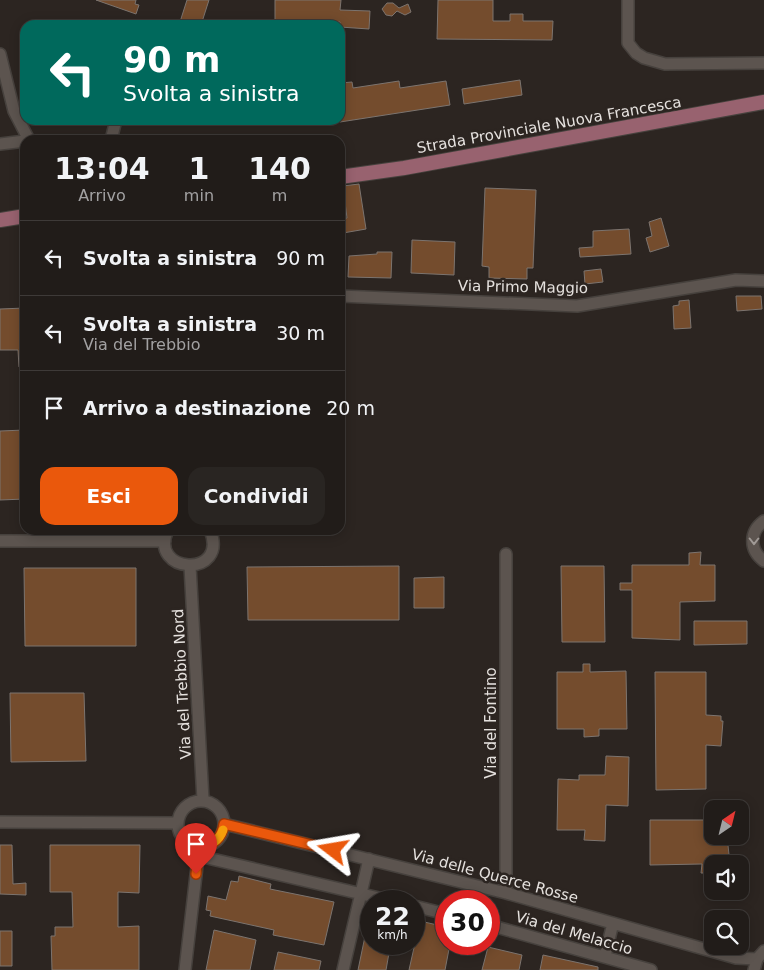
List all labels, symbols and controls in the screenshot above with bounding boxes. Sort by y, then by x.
icon: left [40,40,105,105]
text: 90 m [123,40,220,80]
text: Svolta a sinistra [123,81,299,106]
street label: Strada Provinciale Nuova Francesca [415,93,683,157]
text: 13:04 [54,151,150,186]
text: 1 [188,151,209,186]
text: 140 [248,151,311,186]
text: Arrivo [78,186,126,205]
text: min [184,186,214,205]
text: m [272,186,287,205]
icon: left [40,244,68,272]
text: Svolta a sinistra [83,247,257,269]
text: 90 m [276,247,325,269]
street label: Via Primo Maggio [458,277,588,297]
text: Svolta a sinistra [83,313,257,335]
icon: left [40,319,68,347]
text: 30 m [276,322,325,344]
text: Via del Trebbio [83,335,201,354]
icon: arrive [40,394,68,422]
text: Arrivo a destinazione [83,397,311,419]
text: 20 m [326,397,375,419]
button: Esci [40,467,178,525]
button: Condividi [188,467,325,525]
one-way arrow [749,537,759,545]
street label: Via del Trebbio Nord [169,608,195,760]
street label: Via del Fontino [482,667,500,779]
north arrow [704,800,749,845]
map controls [704,800,749,955]
pin [175,823,217,874]
position arrow [306,823,358,875]
icon: arrive [182,830,210,858]
street label: Via delle Querce Rosse [410,845,580,907]
button: sound [704,855,749,900]
speed limit sign: 30 [435,890,500,955]
text: 22 [375,902,410,931]
street label: Via del Melaccio [513,908,635,958]
button: search [704,910,749,955]
text: km/h [377,928,408,942]

